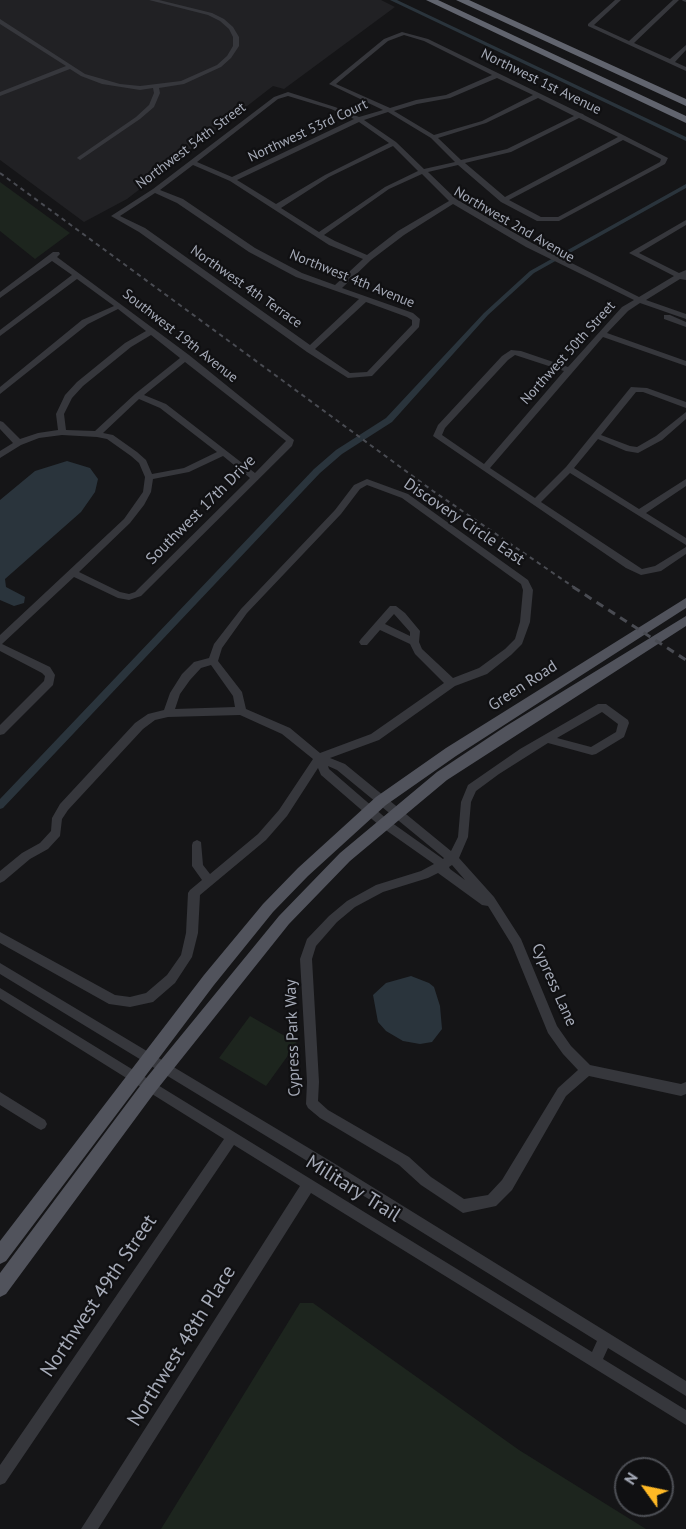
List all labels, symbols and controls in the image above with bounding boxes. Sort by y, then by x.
street label: Northwest 1st Avenue [478,46,604,118]
street label: Northwest 53rd Court [246,96,370,166]
street label: Northwest 54th Street [133,99,249,193]
street label: Northwest 2nd Avenue [451,184,577,266]
street label: Northwest 4th Terrace [187,242,305,332]
street label: Northwest 4th Avenue [287,246,417,312]
street label: Southwest 19th Avenue [119,286,241,386]
street label: Northwest 50th Street [517,298,619,408]
street label: Southwest 17th Drive [142,451,260,569]
street label: Discovery Circle East [400,475,528,569]
street label: Green Road [485,657,561,715]
street label: Cypress Lane [527,941,581,1029]
street label: Cypress Park Way [281,979,305,1097]
street label: Military Trail [301,1150,405,1228]
street label: Northwest 49th Street [36,1210,162,1382]
street label: Northwest 48th Place [123,1261,241,1431]
north arrow [614,1457,674,1517]
text: N [619,1468,642,1488]

